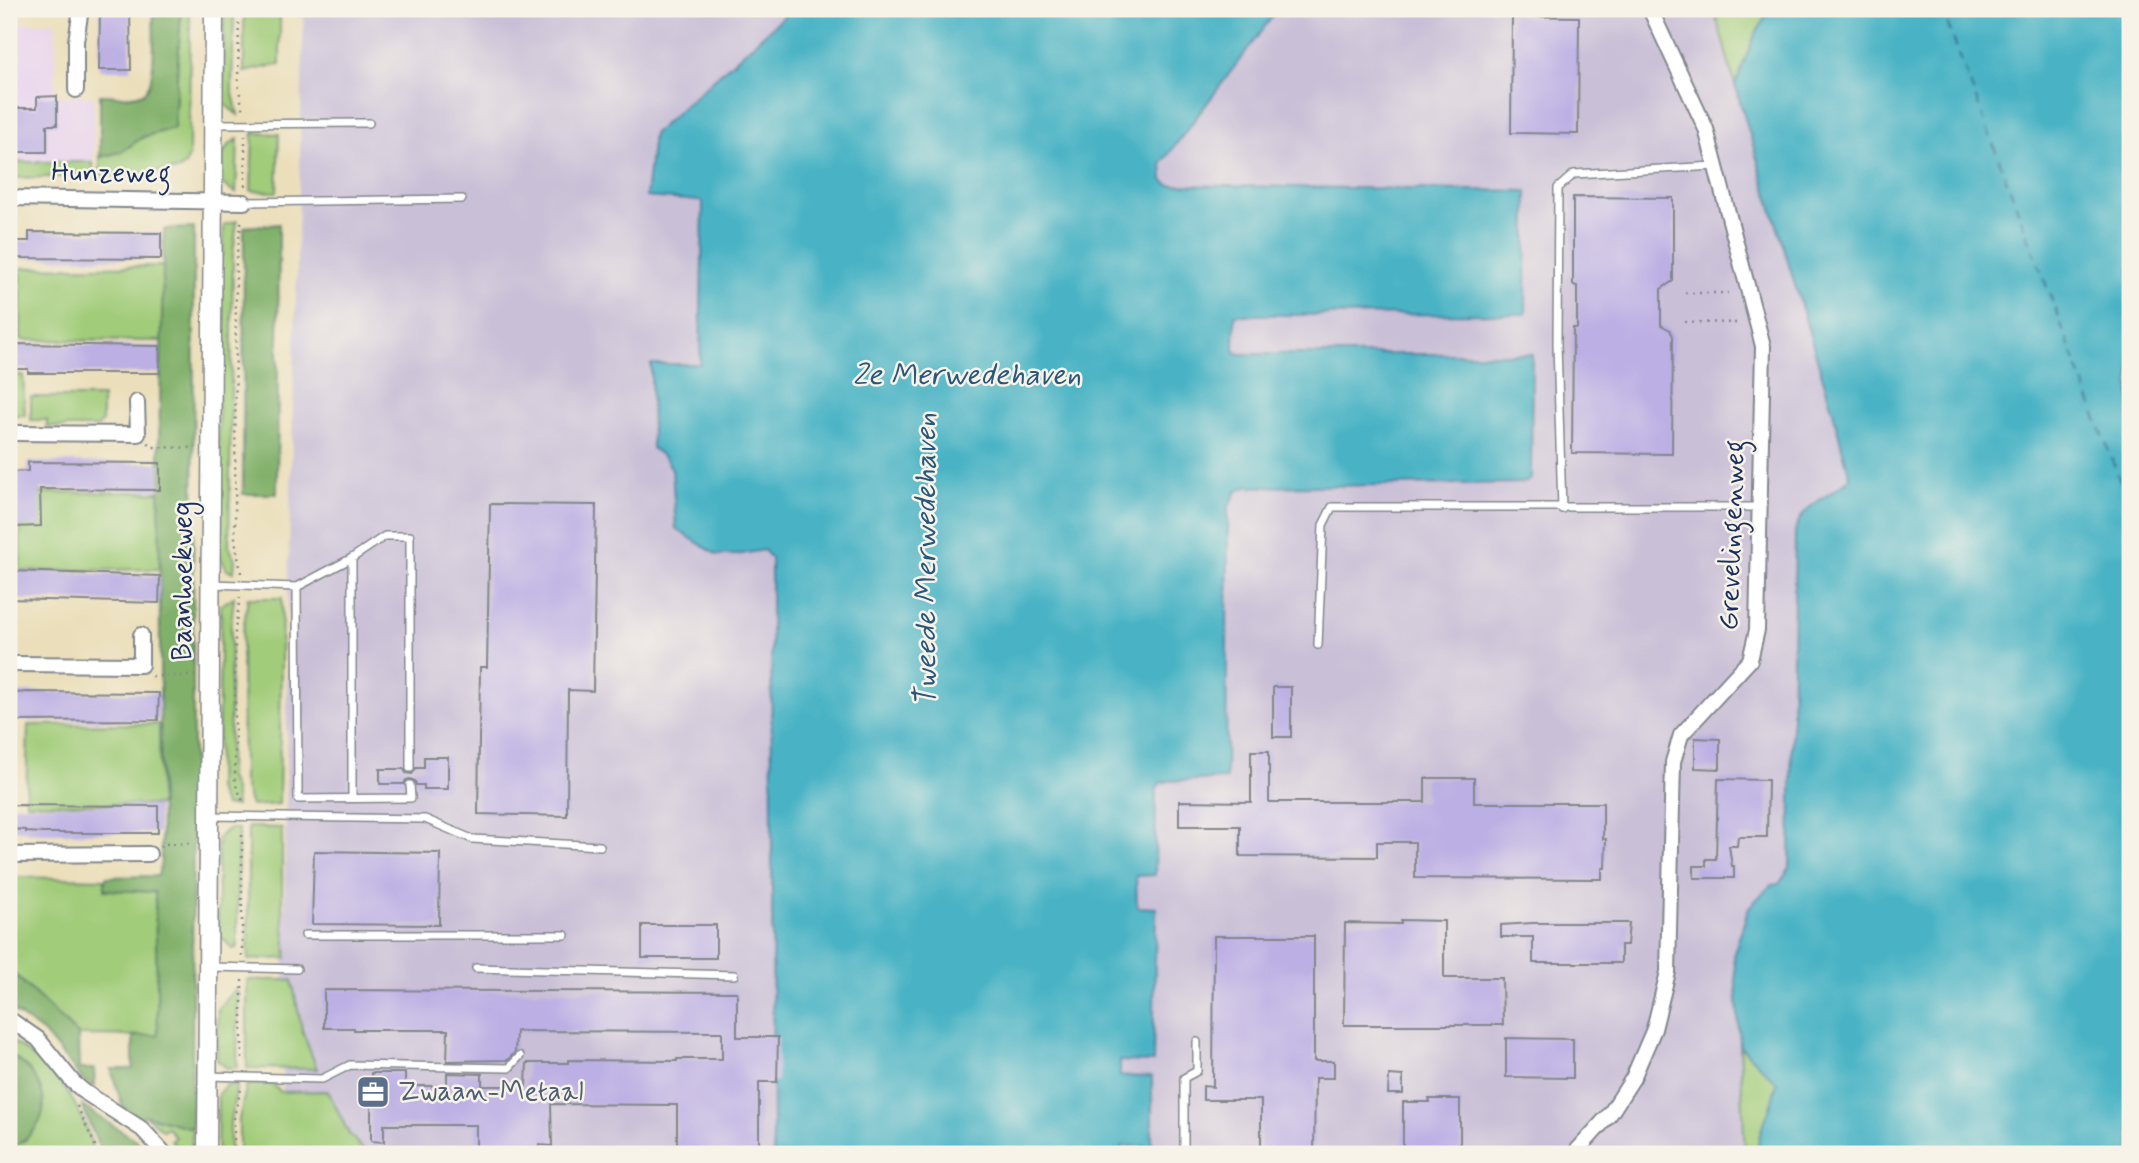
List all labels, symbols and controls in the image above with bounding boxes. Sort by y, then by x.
street label: Hunzeweg [51,154,171,197]
water label: 2e Merwedehaven [853,356,1081,395]
water label: Tweede Merwedehaven [907,413,946,707]
street label: Grevelingenweg [1711,439,1758,631]
street label: Baanhoekweg [165,501,204,661]
office icon: Zwaan-Metaal [354,1073,392,1111]
place label: Zwaan-Metaal [398,1074,584,1111]

